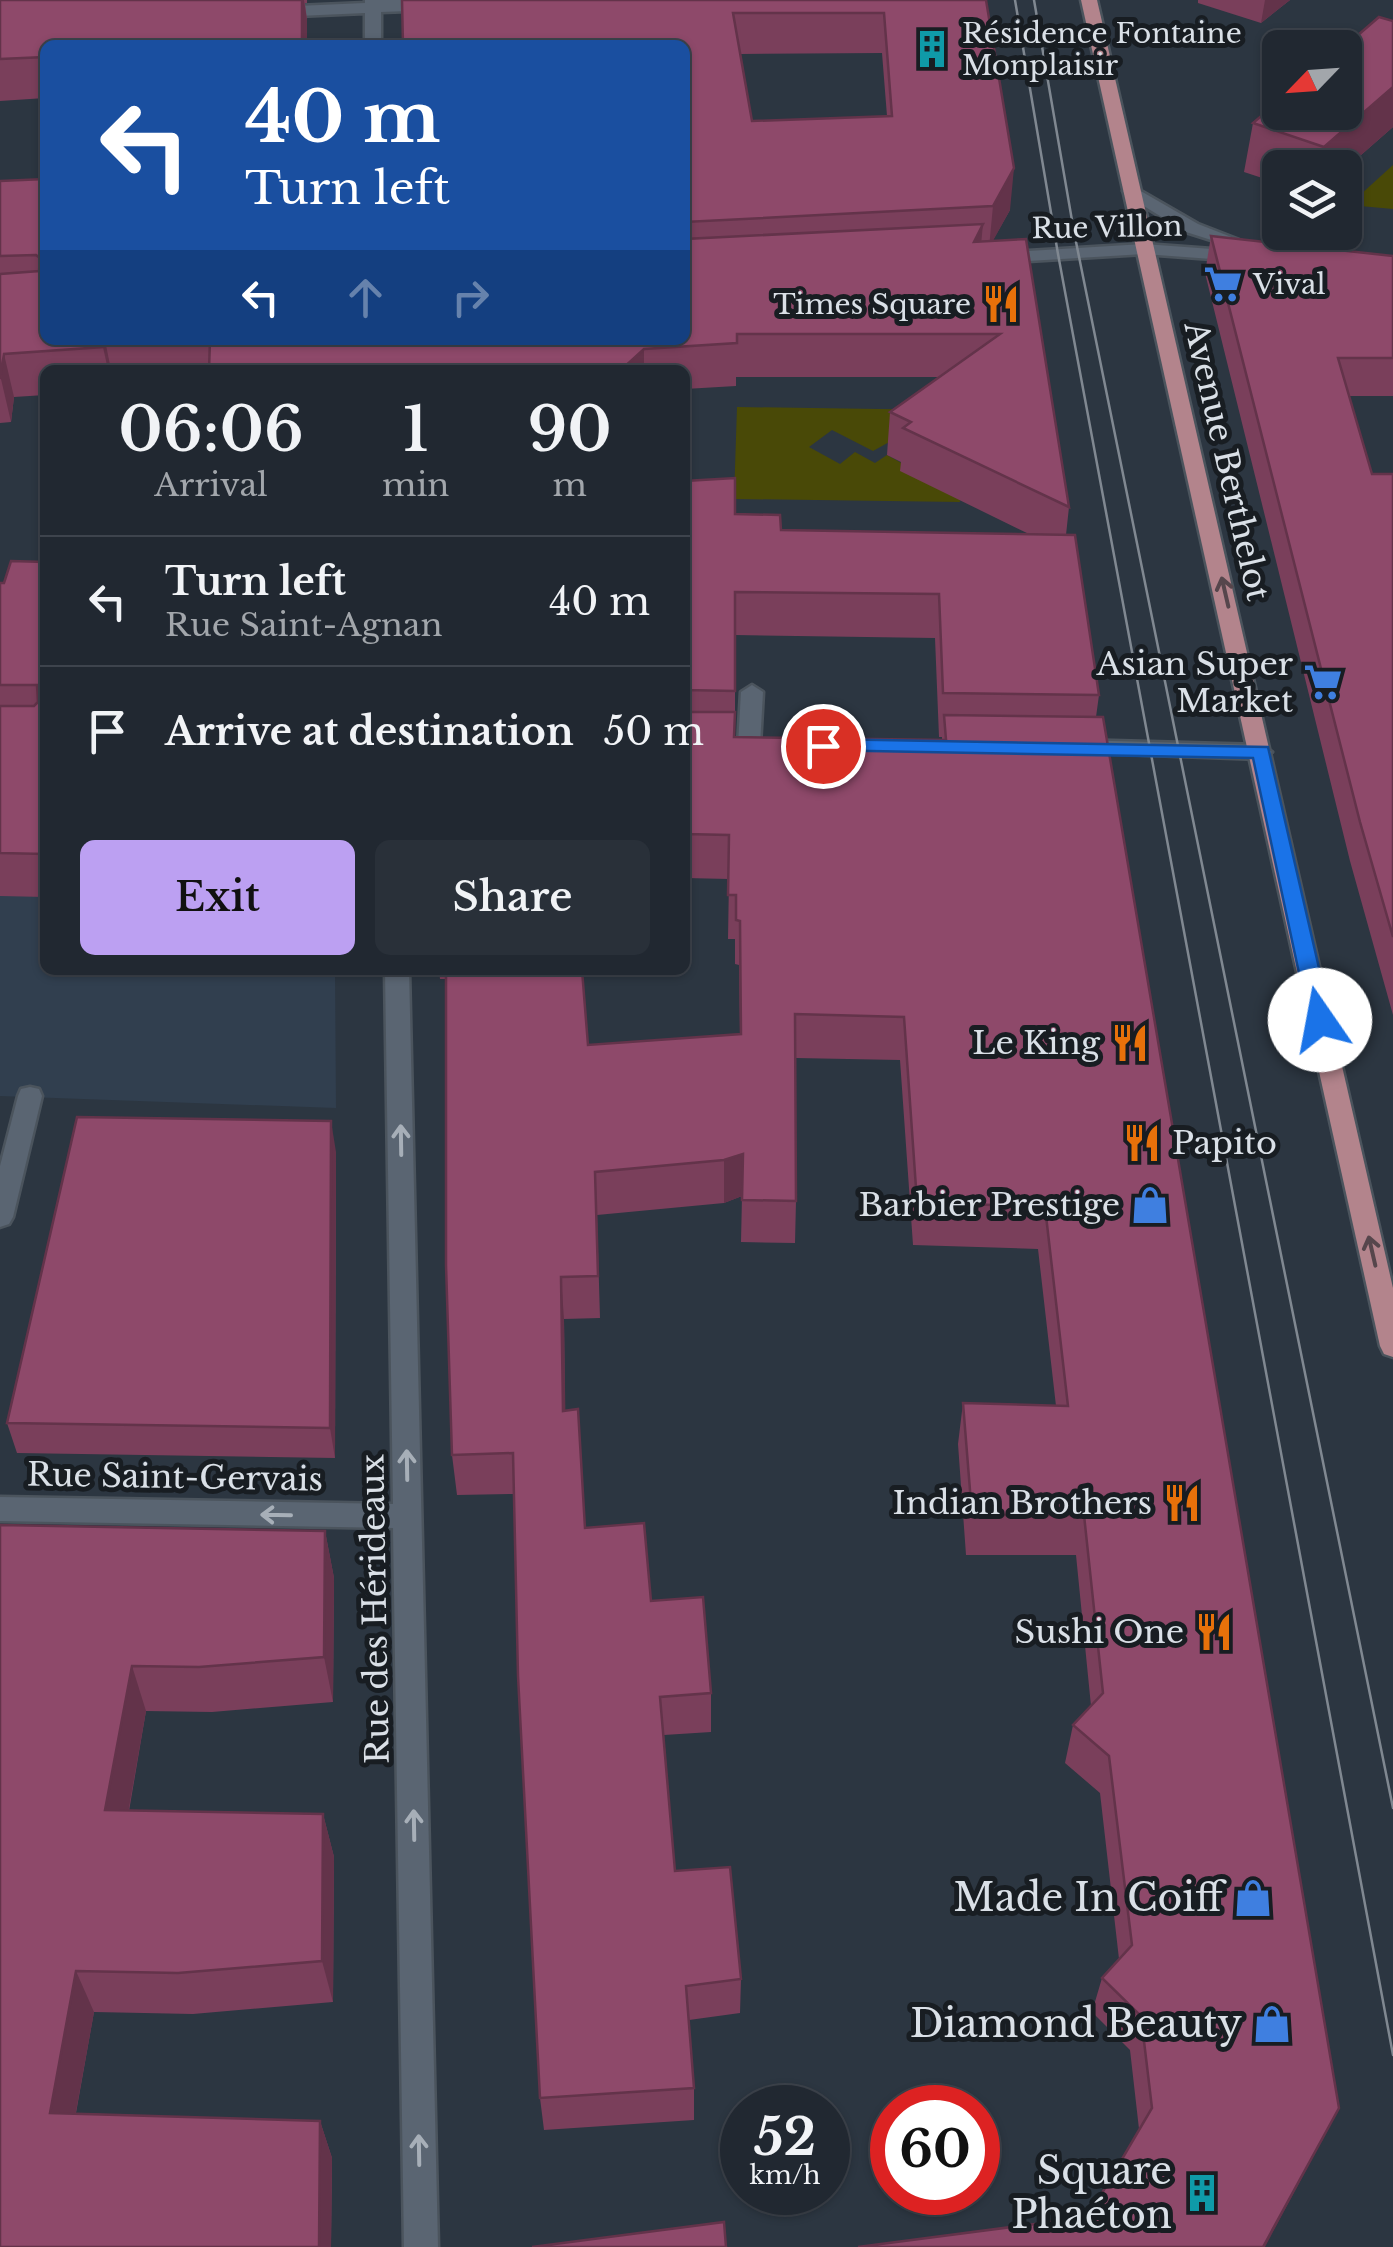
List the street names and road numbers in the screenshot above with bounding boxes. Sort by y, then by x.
street label: Rue Villon [1031,209,1183,246]
street label: Avenue Berthelot [1175,317,1279,604]
street label: Rue des Hérideaux [352,1453,398,1764]
street label: Rue Saint-Gervais [27,1454,323,1500]

